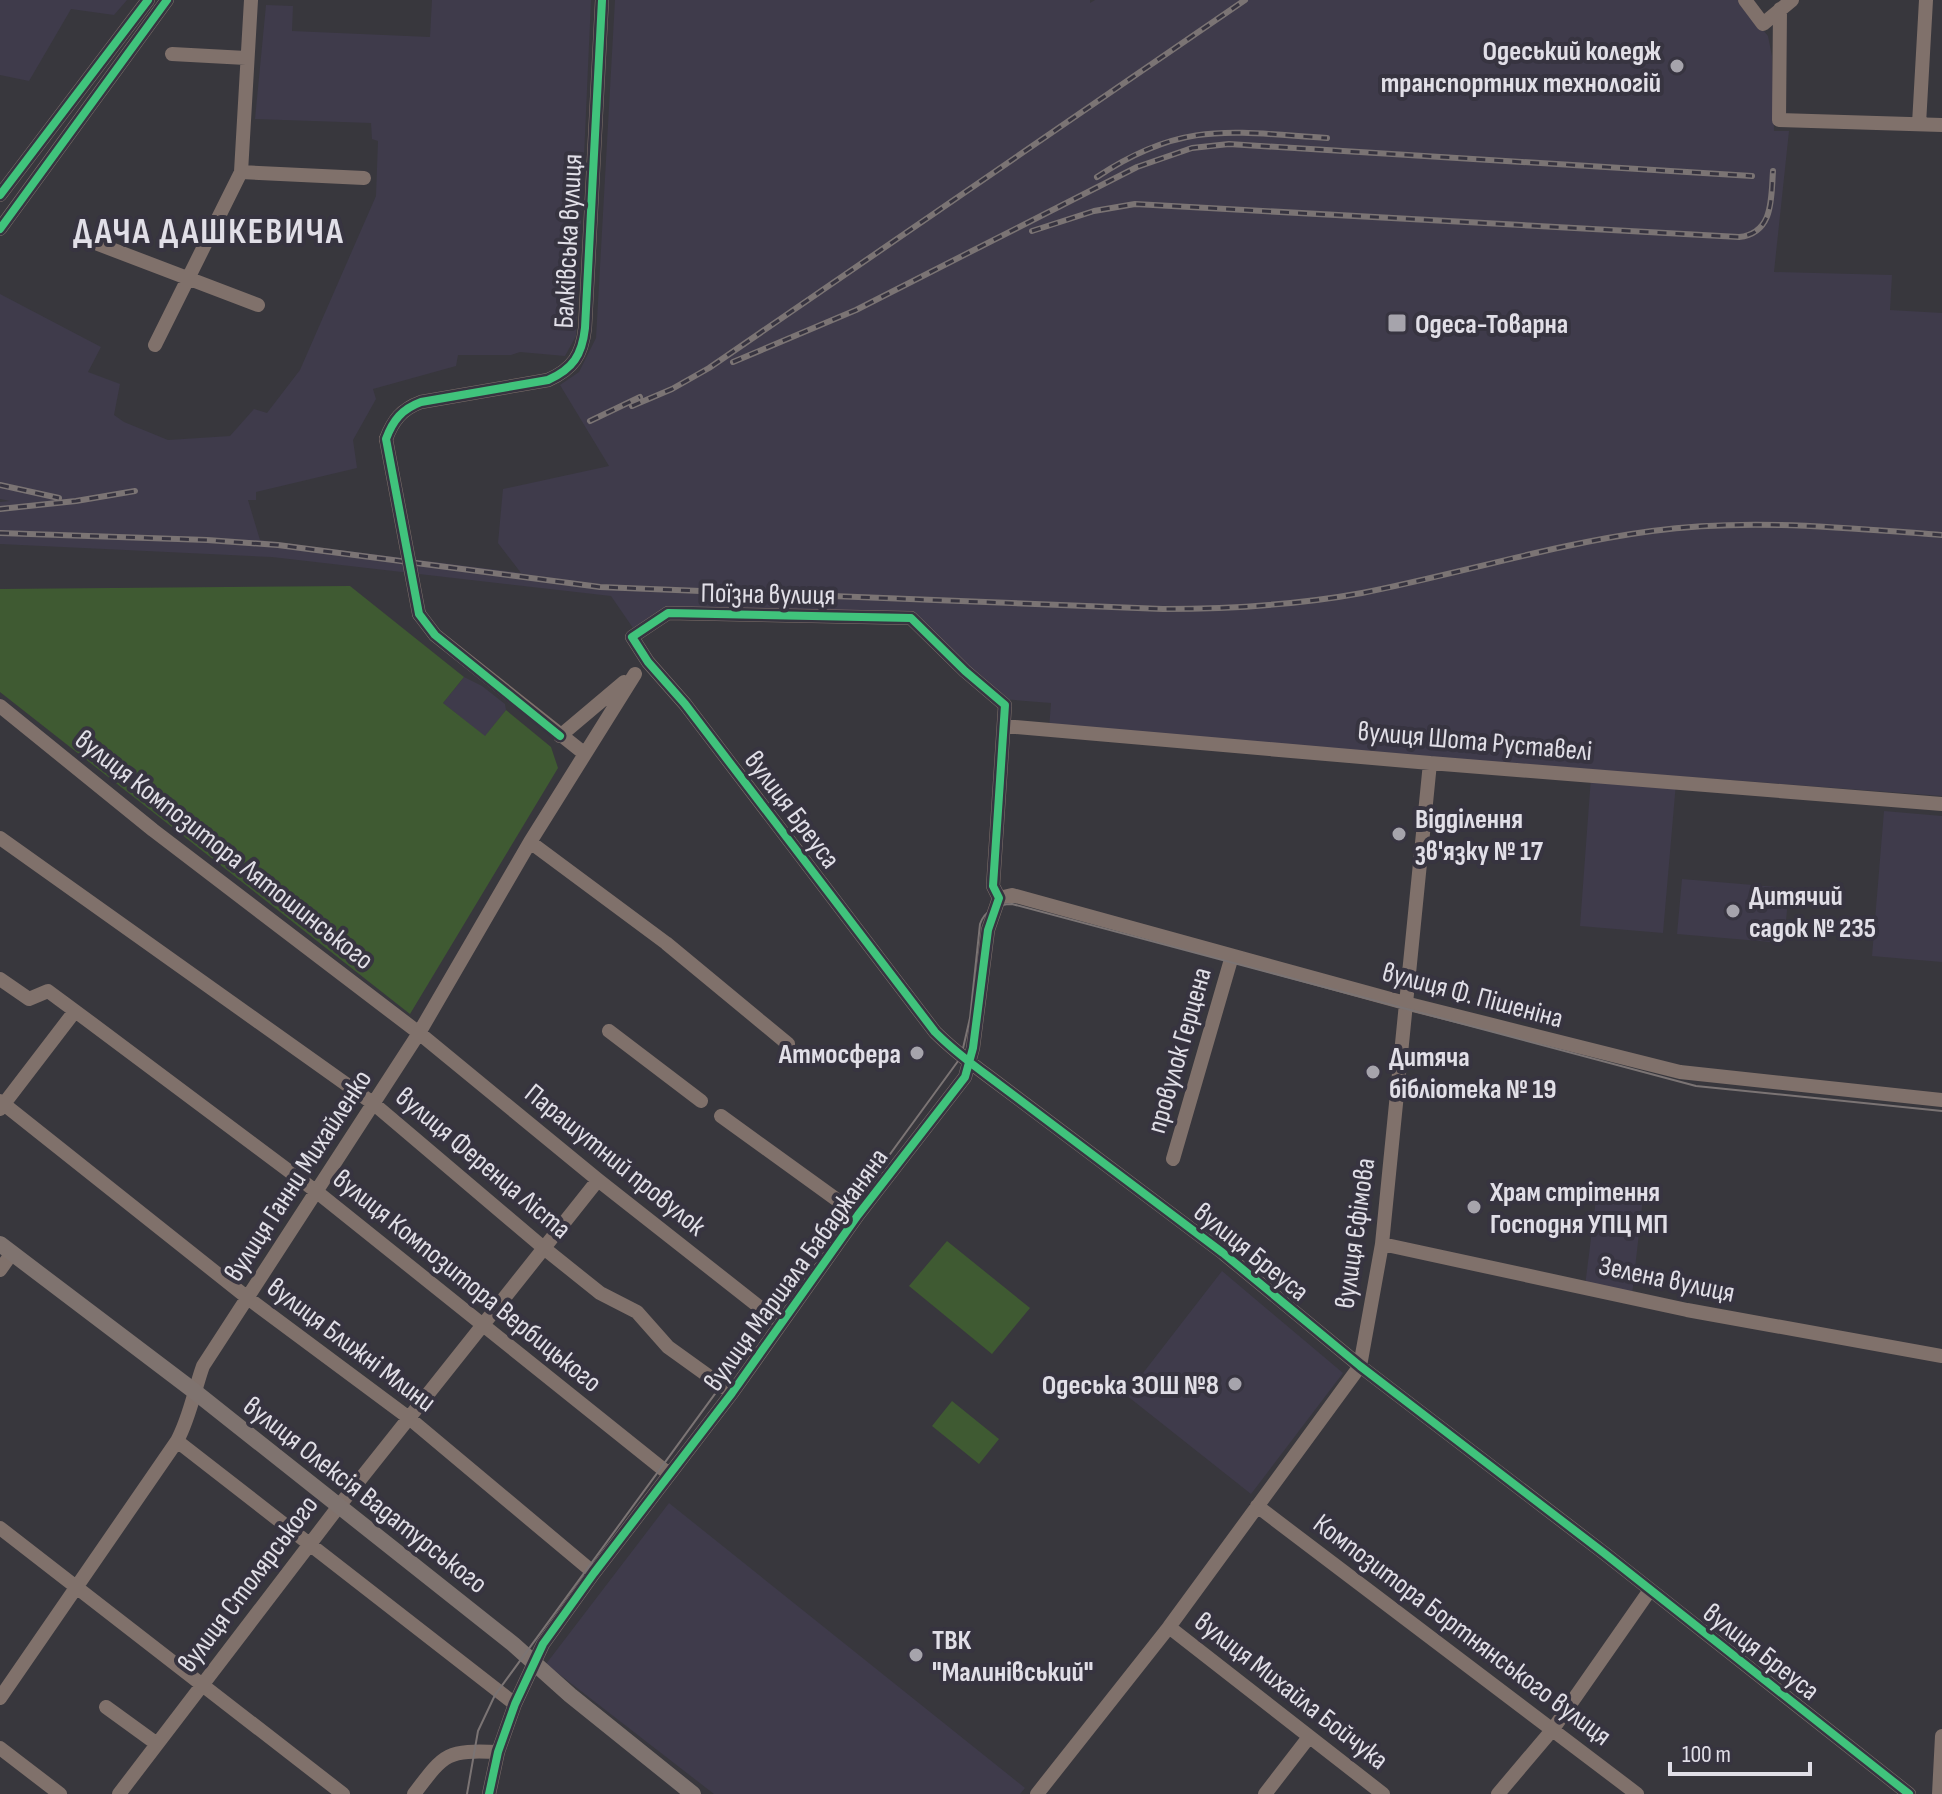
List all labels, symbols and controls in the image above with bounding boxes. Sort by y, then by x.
place label: Одеський коледж транспортних технологій [1381,35,1661,100]
marker: Одеський коледж транспортних технологій [1668,57,1686,75]
street label: Балківська вулиця [547,153,590,329]
district label: ДАЧА ДАШКЕВИЧА [73,211,345,254]
place label: Одеса-Товарна [1415,308,1568,341]
marker: Одеса-Товарна [1386,312,1408,334]
street label: Поїзна вулиця [700,577,836,612]
street label: вулиця Шота Руставелі [1356,715,1593,768]
street label: вулиця Композитора Лятошинського [68,723,380,977]
street label: вулиця Бреуса [737,745,847,875]
place label: Відділення зв'язку № 17 [1415,803,1544,868]
marker: Відділення зв'язку № 17 [1390,825,1408,843]
place label: Дитячий садок № 235 [1749,880,1876,945]
marker: Дитячий садок № 235 [1724,902,1742,920]
street label: вулиця Ф. Пішеніна [1379,955,1567,1035]
street label: провулок Герцена [1140,964,1219,1137]
place label: Атмосфера [778,1038,901,1071]
place label: Дитяча бібліотека № 19 [1389,1041,1557,1106]
marker: Атмосфера [908,1044,926,1062]
marker: Дитяча бібліотека № 19 [1364,1063,1382,1081]
street label: вулиця Ганни Михайленко [218,1064,379,1288]
street label: Парашутний провулок [518,1077,712,1243]
street label: вулиця Ференца Ліста [389,1080,577,1246]
street label: вулиця Маршала Бабаджаняна [697,1142,895,1398]
street label: вулиця Єфімова [1329,1156,1382,1311]
street label: вулиця Композитора Вербицького [326,1163,608,1400]
place label: Храм стрітення Господня УПЦ МП [1489,1176,1668,1241]
street label: вулиця Бреуса [1187,1196,1315,1309]
marker: Храм стрітення Господня УПЦ МП [1465,1198,1483,1216]
street label: Зелена вулиця [1596,1249,1738,1310]
street label: вулиця Ближні Млини [260,1271,442,1419]
place label: Одеська ЗОШ №8 [1042,1369,1219,1402]
marker: Одеська ЗОШ №8 [1226,1375,1244,1393]
street label: вулиця Олексія Вадатурського [237,1390,494,1601]
street label: вулиця Столярського [171,1489,325,1679]
street label: Композитора Бортнянського вулиця [1307,1507,1618,1753]
street label: вулиця Бреуса [1696,1597,1826,1708]
street label: вулиця Михайла Бойчука [1188,1605,1394,1777]
place label: ТВК "Малинівський" [932,1624,1093,1689]
marker: ТВК "Малинівський" [907,1646,925,1664]
scale bar [1670,1726,1810,1776]
text: 100 m [1682,1740,1731,1769]

